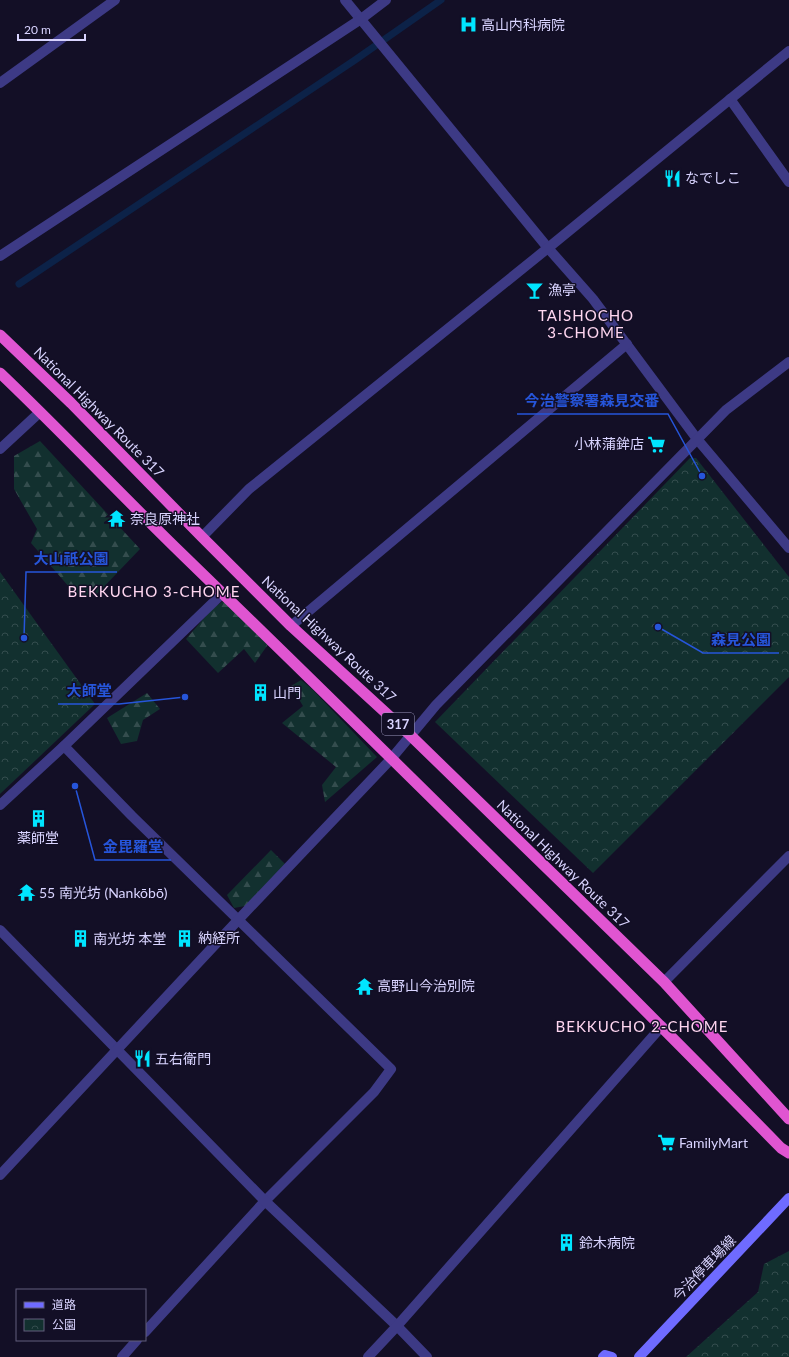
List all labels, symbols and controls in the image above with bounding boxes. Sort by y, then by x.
hospital icon: 高山内科病院 [458,15,478,35]
scale bar [18,16,85,42]
place label: 高山内科病院 [481,16,565,33]
text: 20 m [24,22,51,37]
restaurant icon: なでしこ [662,168,682,188]
place label: なでしこ [685,169,741,186]
bar icon: 漁亭 [525,280,545,300]
place label: 漁亭 [548,281,576,298]
district label: TAISHOCHO 3-CHOME [538,306,634,341]
street label: National Highway Route 317 [31,343,168,480]
callout: 今治警察署森見交番 [517,387,668,414]
text: 今治警察署森見交番 [524,391,660,409]
supermarket icon: 小林蒲鉾店 [647,434,667,454]
place label: 小林蒲鉾店 [574,435,644,452]
temple icon: 奈良原神社 [107,509,127,529]
place label: 奈良原神社 [130,510,200,527]
callout: 大山祇公園 [26,545,117,572]
text: 大山祇公園 [33,549,109,567]
street label: National Highway Route 317 [259,572,400,705]
district label: BEKKUCHO 3-CHOME [68,582,240,600]
callout: 森見公園 [703,626,779,653]
text: 森見公園 [711,630,771,648]
callout: 大師堂 [58,677,119,704]
text: 大師堂 [66,681,112,699]
building icon: 山門 [250,683,270,703]
place label: 山門 [273,684,301,701]
road number: 317 [382,713,414,735]
street label: National Highway Route 317 [494,796,633,931]
building icon: 薬師堂 [28,808,48,828]
place label: 薬師堂 [17,829,59,846]
callout: 金毘羅堂 [95,833,171,860]
text: 金毘羅堂 [103,837,163,855]
temple icon: 55 南光坊 (Nankōbō) [16,883,36,903]
place label: 55 南光坊 (Nankōbō) [39,884,168,901]
building icon: 納経所 [175,928,195,948]
building icon: 南光坊 本堂 [70,929,90,949]
place label: 納経所 [198,929,240,946]
place label: 南光坊 本堂 [93,930,167,947]
temple icon: 高野山今治別院 [354,976,374,996]
place label: 高野山今治別院 [377,977,475,994]
district label: BEKKUCHO 2-CHOME [556,1017,728,1035]
restaurant icon: 五右衛門 [132,1049,152,1069]
place label: 五右衛門 [155,1050,211,1067]
supermarket icon: FamilyMart [656,1133,676,1153]
place label: FamilyMart [679,1134,748,1151]
street label: 今治停車場線 [668,1232,739,1304]
building icon: 鈴木病院 [556,1233,576,1253]
place label: 鈴木病院 [579,1234,635,1251]
legend [16,1289,146,1341]
text: 道路 [52,1297,76,1312]
text: 公園 [52,1317,76,1332]

